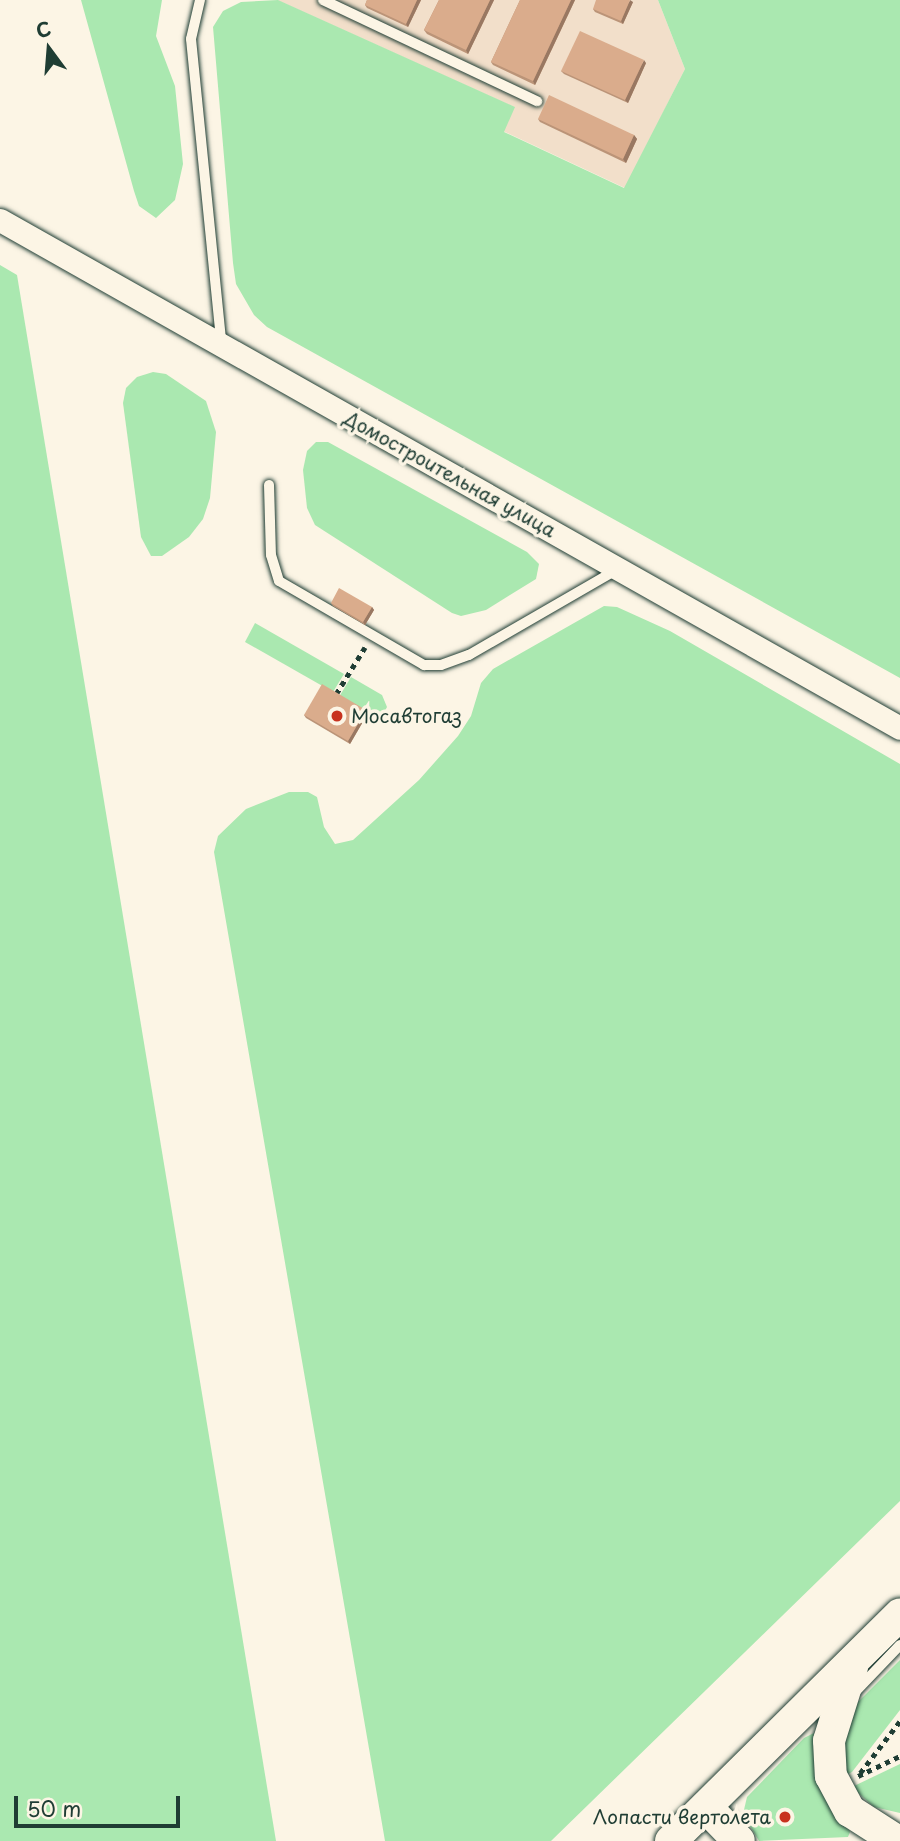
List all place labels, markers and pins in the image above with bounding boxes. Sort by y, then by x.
place label: Мосавтогаз [351,705,462,727]
marker: Мосавтогаз [329,708,345,724]
place label: Лопасти вертолета [593,1806,771,1828]
marker: Лопасти вертолета [777,1809,793,1825]

